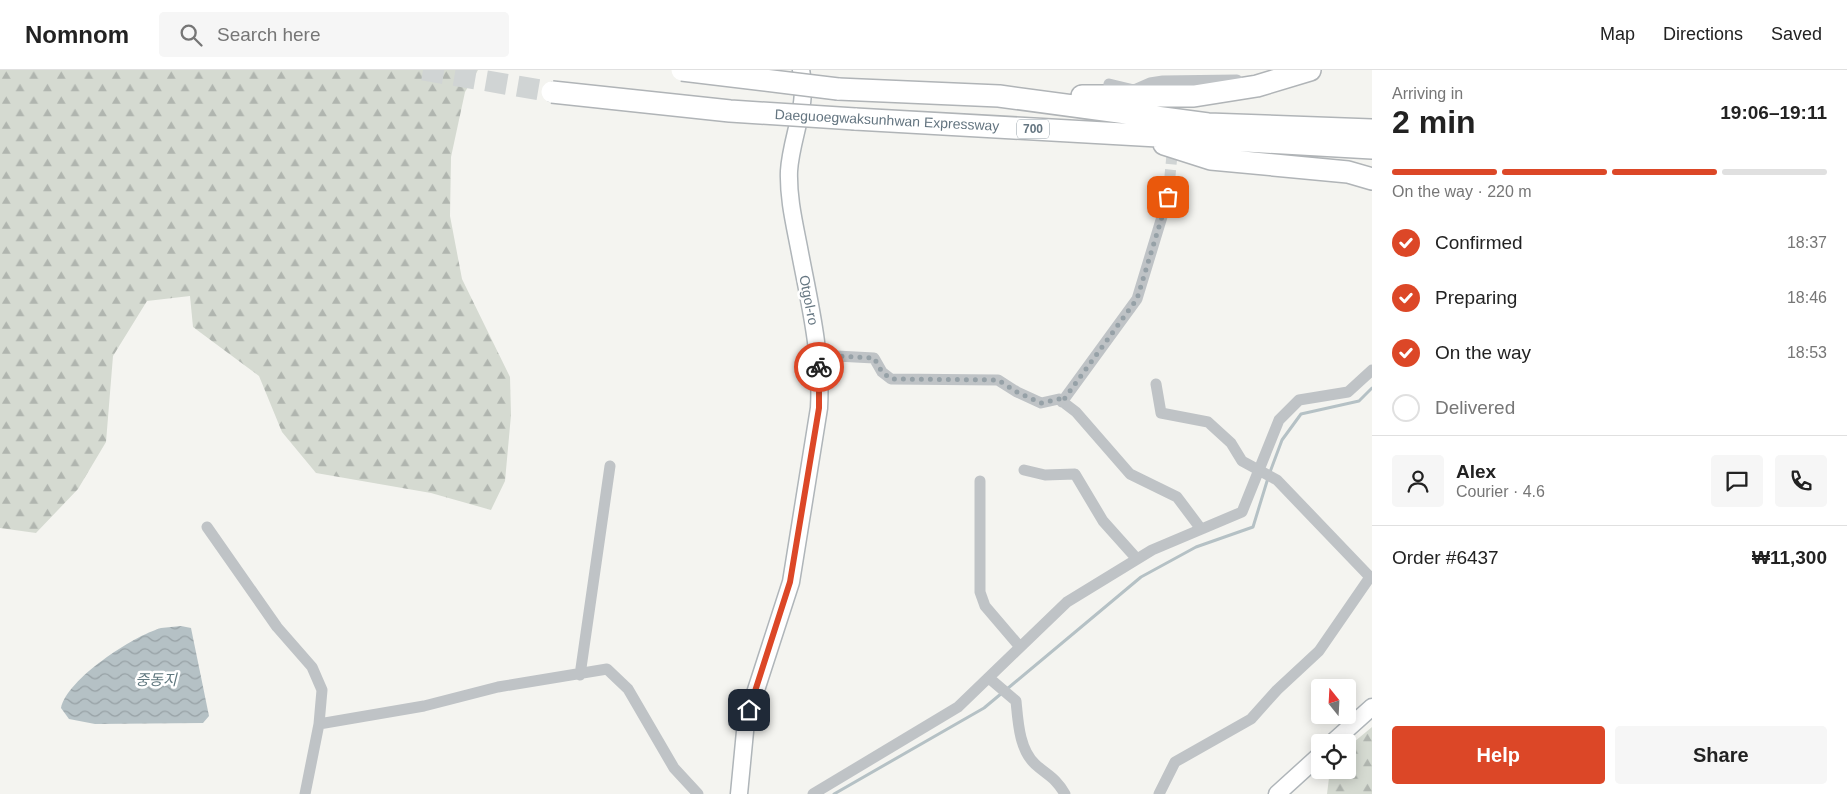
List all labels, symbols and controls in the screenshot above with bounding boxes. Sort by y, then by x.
search box [159,12,509,57]
text: Nomnom [25,21,129,48]
icon: search [177,21,205,49]
text: Search here [217,24,321,45]
text: Map [1600,24,1635,44]
text: Directions [1663,24,1743,44]
text: Saved [1771,24,1822,44]
text: Arriving in [1392,85,1463,102]
text: 19:06–19:11 [1720,102,1827,123]
text: 2 min [1392,104,1476,140]
street label: Daeguoegwaksunhwan Expressway [774,106,1000,134]
road number: 700 [1017,120,1049,138]
pin [1147,176,1189,218]
icon: bag [1154,183,1182,211]
text: On the way · 220 m [1392,183,1532,200]
icon: check [1392,229,1420,257]
text: Confirmed [1435,232,1523,253]
text: 18:37 [1787,234,1827,251]
street label: Otgol-ro [796,274,822,327]
icon: check [1392,284,1420,312]
text: Preparing [1435,287,1517,308]
text: 18:46 [1787,289,1827,306]
icon: check [1392,339,1420,367]
courier [794,342,844,392]
text: On the way [1435,342,1531,363]
text: 18:53 [1787,344,1827,361]
icon: bike [805,353,833,381]
text: Delivered [1435,397,1515,418]
button: person [1392,455,1444,507]
button: chat [1711,455,1763,507]
button: phone [1775,455,1827,507]
text: Alex [1456,461,1496,482]
text: Courier · 4.6 [1456,483,1545,500]
text: Order #6437 [1392,547,1499,568]
text: ₩11,300 [1752,547,1827,568]
water label: 중동지 [135,671,178,688]
north arrow [1311,679,1356,724]
map controls [1311,679,1356,779]
pin [728,689,770,731]
icon: home [735,696,763,724]
button: Help [1392,726,1605,784]
button: Share [1615,726,1827,784]
button: locate [1311,734,1356,779]

